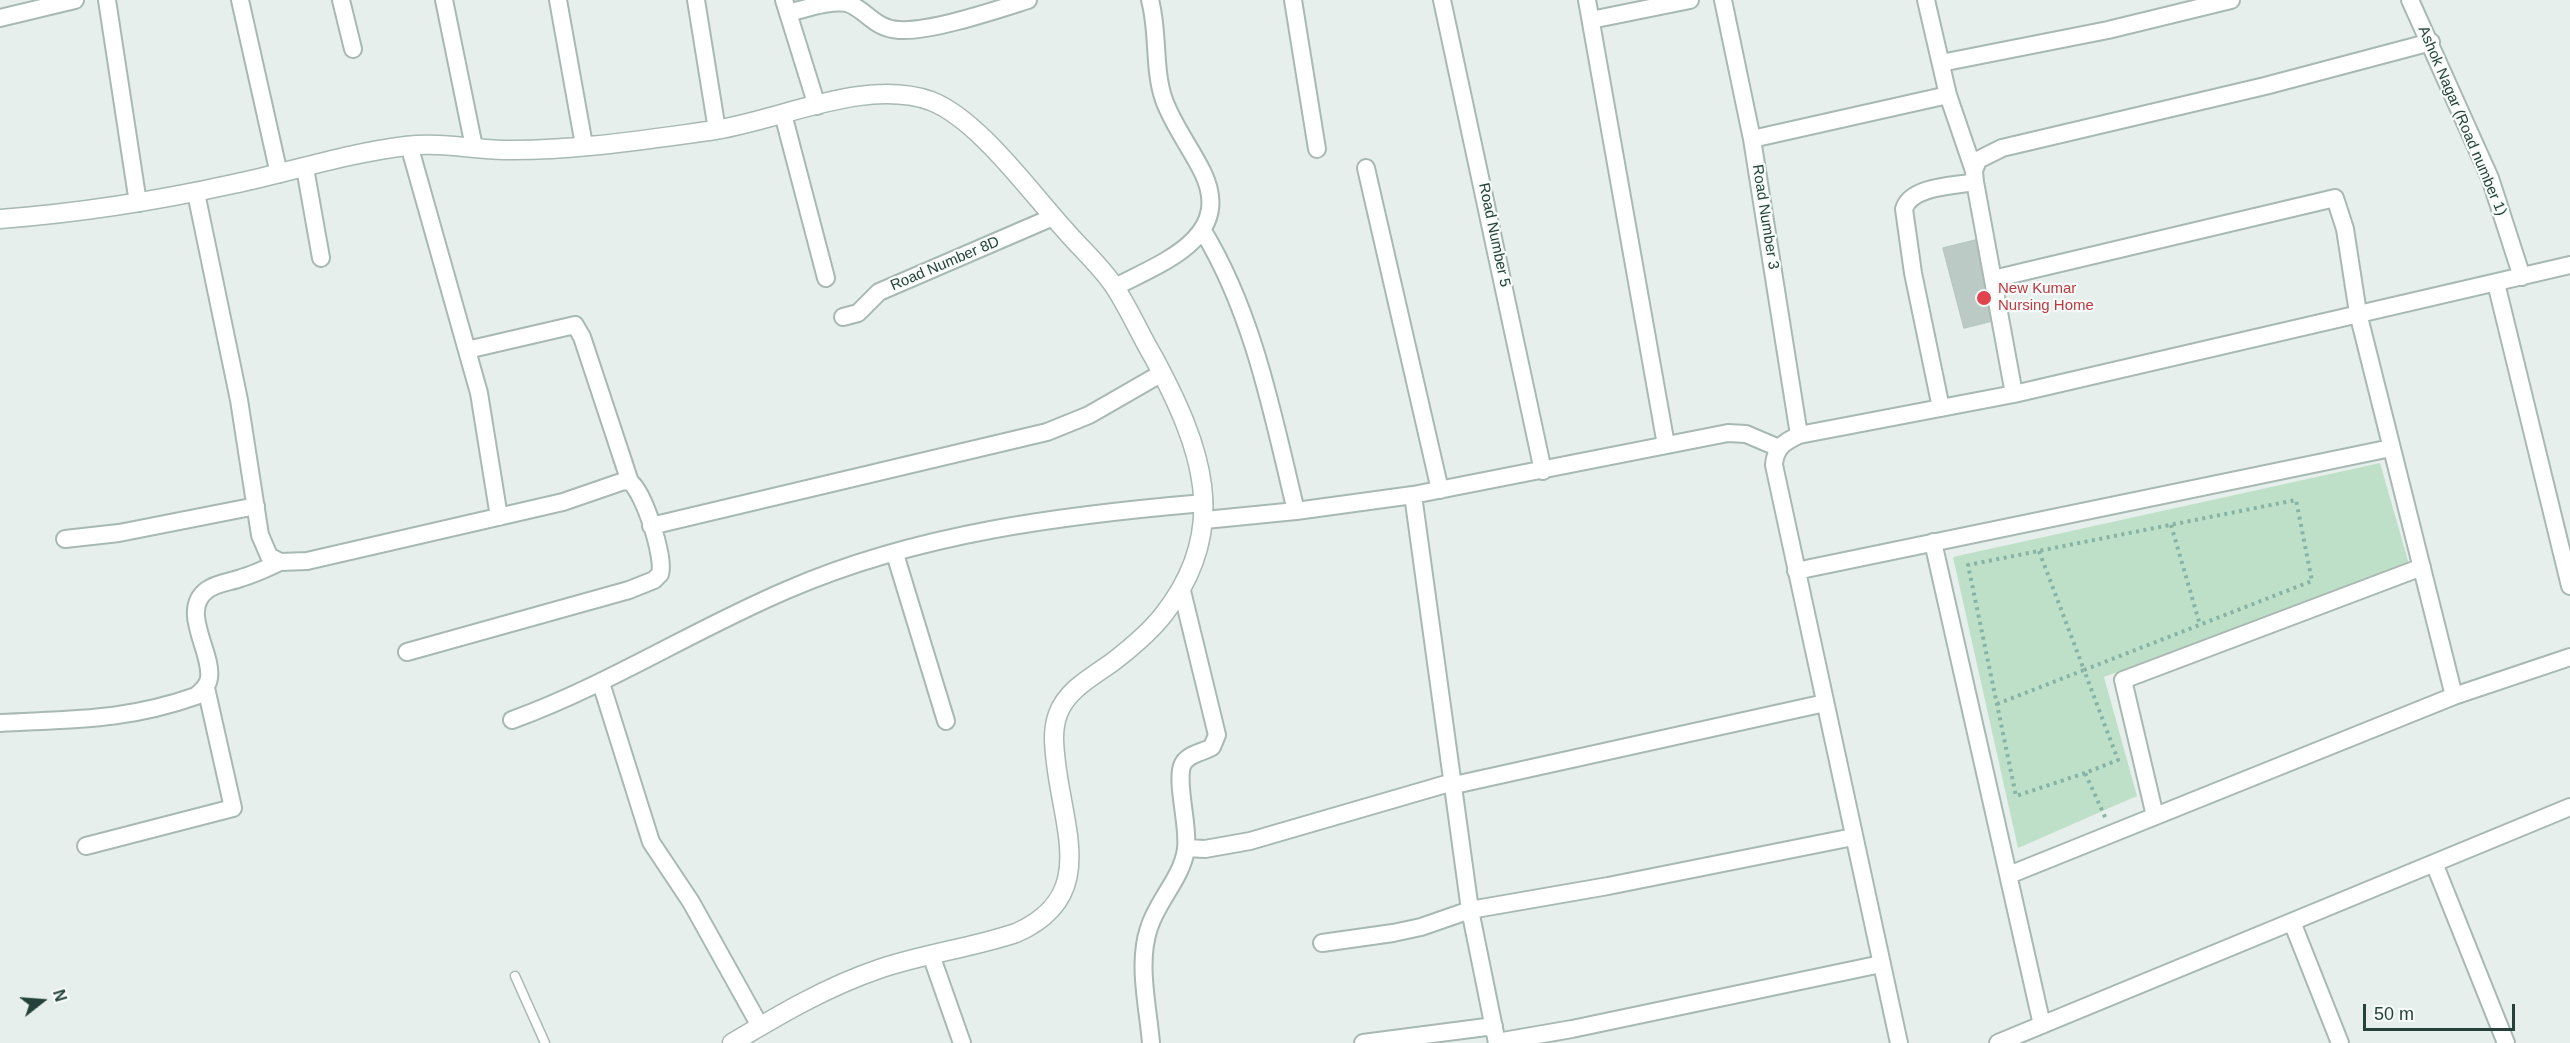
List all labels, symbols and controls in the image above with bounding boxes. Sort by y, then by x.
street label: Ashok Nagar (Road number 1) [2414,23,2510,219]
street label: Road Number 3 [1748,163,1782,271]
street label: Road Number 5 [1474,181,1514,289]
street label: Road Number 8D [888,233,1002,295]
place label: New Kumar Nursing Home [1998,280,2094,315]
marker: New Kumar Nursing Home [1975,289,1993,307]
north arrow [12,971,72,1031]
text: N [50,988,70,1004]
scale bar [2366,992,2518,1030]
text: 50 m [2374,1004,2414,1024]

